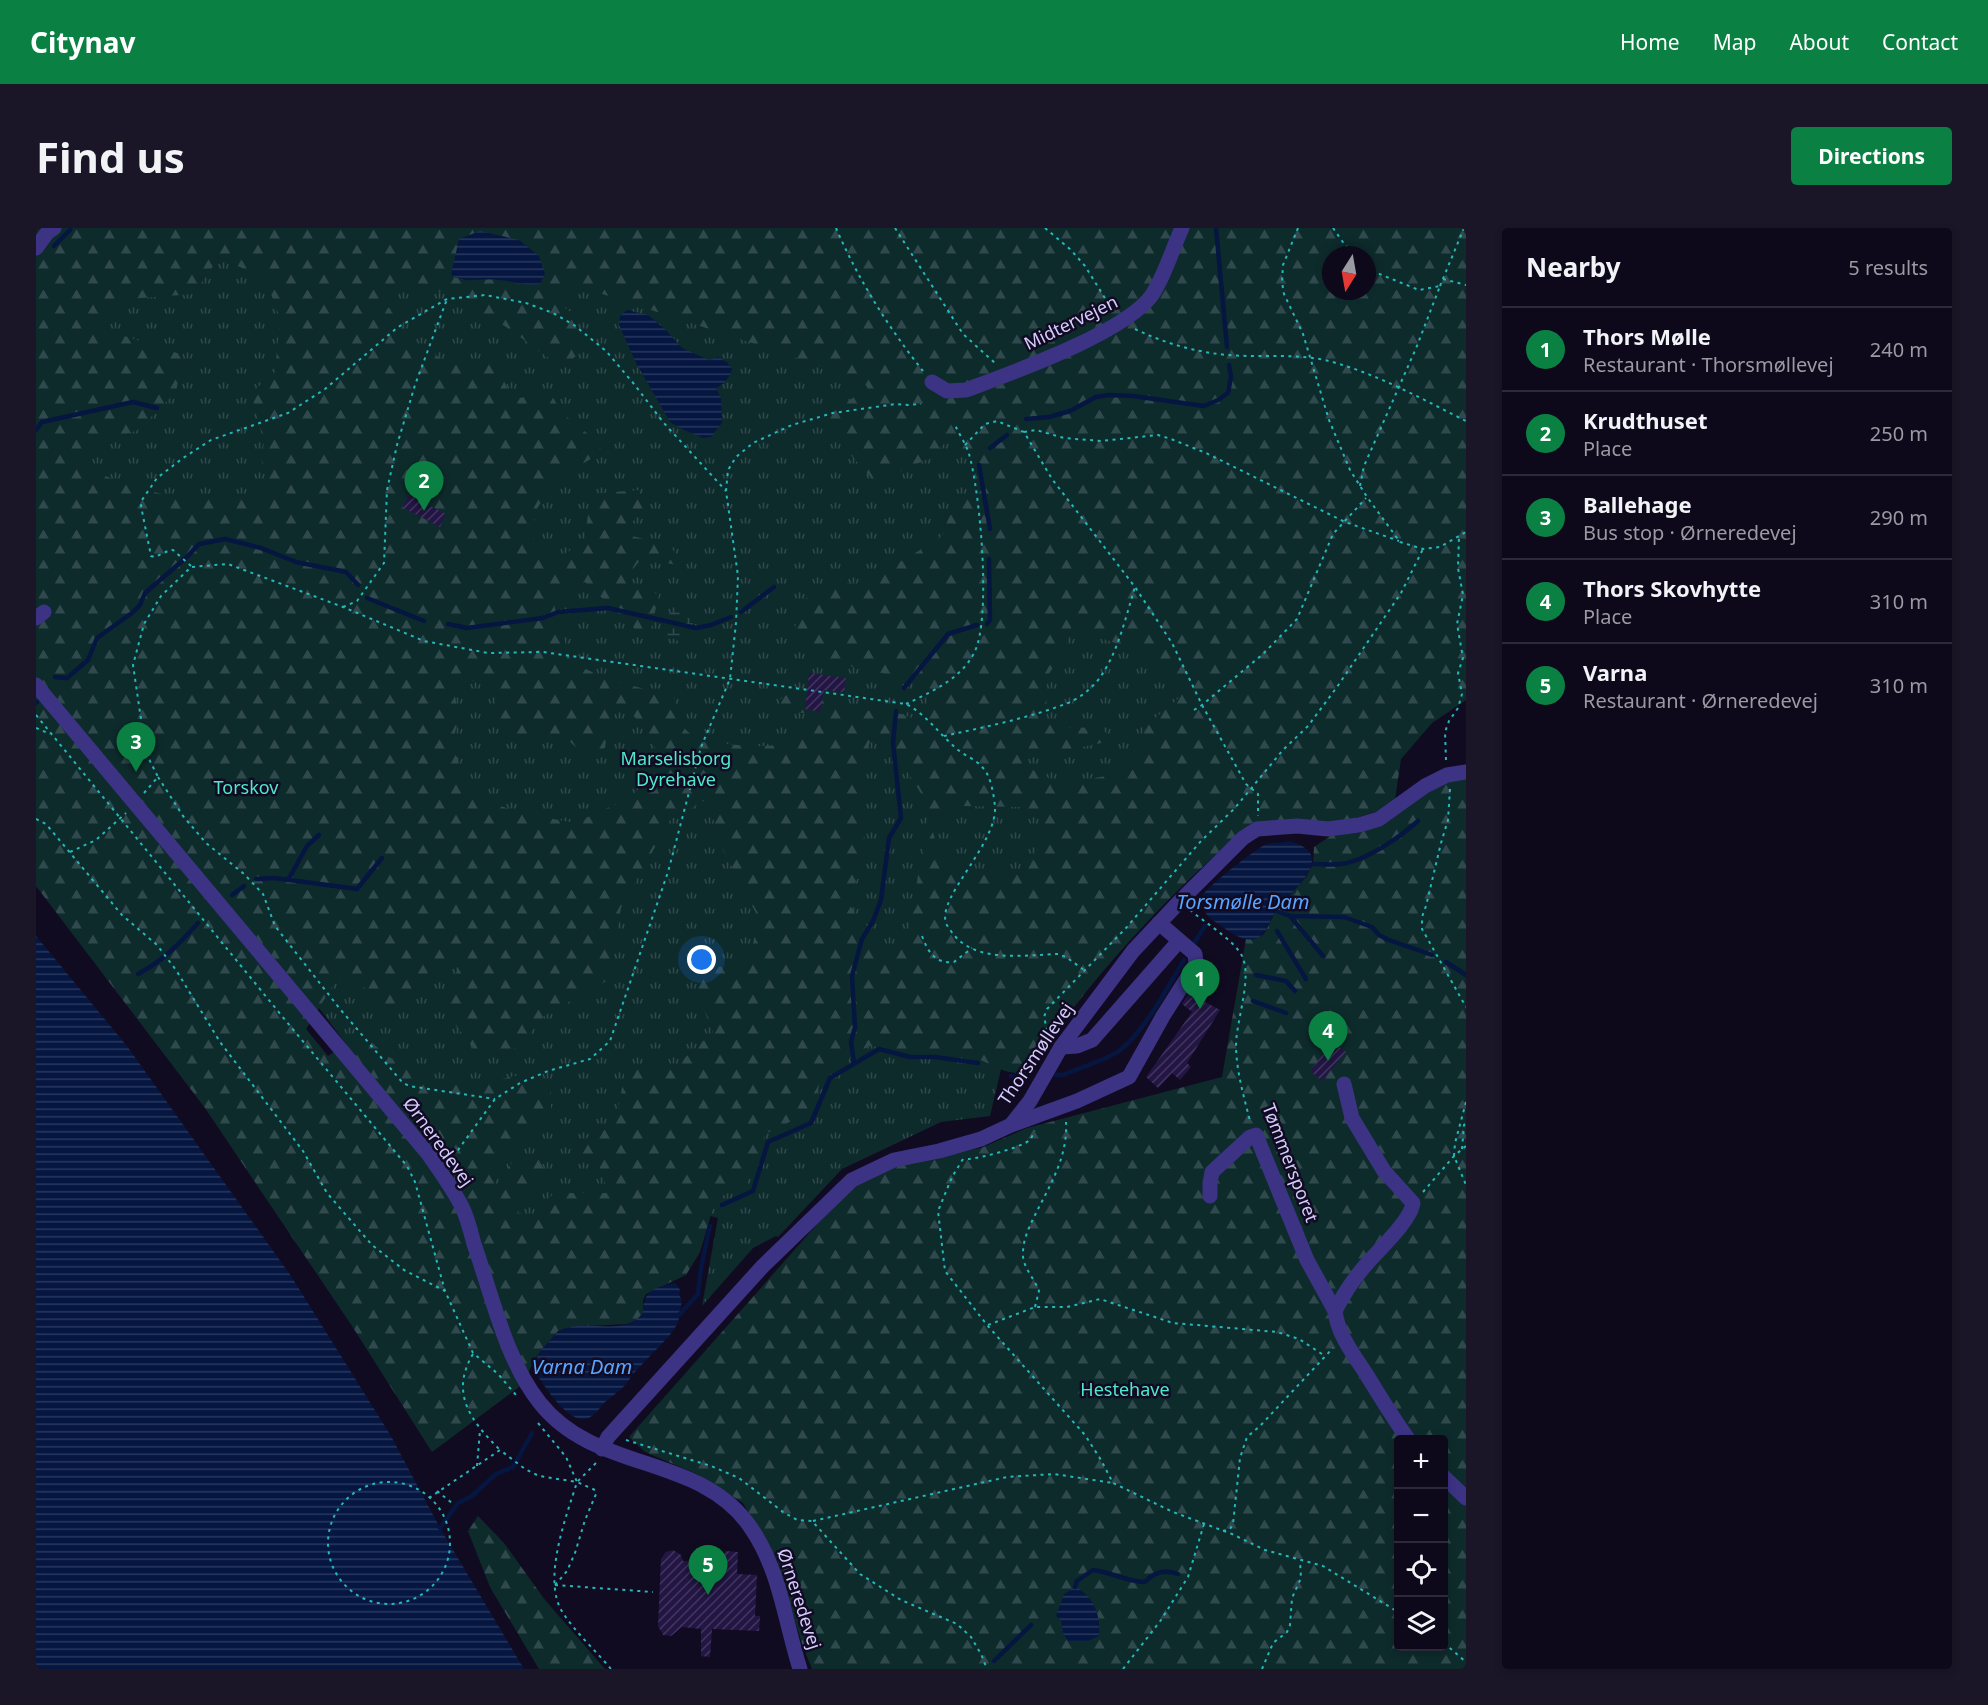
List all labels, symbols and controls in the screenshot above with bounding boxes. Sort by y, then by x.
text: Citynav [30,23,135,61]
text: Home [1620,28,1680,56]
text: Map [1713,28,1756,56]
text: About [1789,28,1849,56]
text: Contact [1882,28,1958,56]
button: Directions [1791,127,1952,185]
text: Find us [36,128,185,185]
north arrow [1322,246,1376,300]
text: Nearby [1526,249,1621,285]
text: 5 results [1848,254,1928,281]
street label: Midtervejen [1020,289,1121,355]
text: Thors Mølle [1583,321,1711,351]
text: 1 [1540,336,1551,363]
text: 240 m [1870,336,1928,363]
text: Restaurant · Thorsmøllevej [1583,351,1834,378]
text: Krudthuset [1583,405,1708,435]
text: 2 [1540,420,1551,447]
text: 250 m [1870,420,1928,447]
text: Place [1583,435,1632,462]
pin: 2 [404,462,444,511]
text: Ballehage [1583,489,1692,519]
text: 3 [1540,504,1551,531]
text: 290 m [1870,504,1928,531]
text: Bus stop · Ørneredevej [1583,519,1797,546]
text: Thors Skovhytte [1583,573,1761,603]
text: 4 [1540,588,1551,615]
text: 310 m [1870,588,1928,615]
text: Place [1583,603,1632,630]
text: Varna [1583,657,1647,687]
text: 5 [1540,672,1551,699]
text: 310 m [1870,672,1928,699]
text: Restaurant · Ørneredevej [1583,687,1818,714]
pin: 3 [116,722,156,772]
park label: Marselisborg Dyrehave [621,746,731,791]
park label: Torskov [214,775,279,799]
water label: Torsmølle Dam [1177,888,1309,915]
your location [687,945,716,974]
pin: 1 [1180,960,1220,1009]
street label: Thorsmøllevej [992,997,1078,1109]
pin: 4 [1308,1012,1348,1061]
street label: Ørneredevej [398,1092,479,1191]
street label: Tømmersporet [1257,1100,1325,1226]
water label: Varna Dam [532,1353,632,1380]
park label: Hestehave [1080,1377,1170,1401]
map controls [1394,1435,1448,1651]
button: + [1394,1435,1448,1489]
button: − [1394,1489,1448,1543]
button: locate [1394,1543,1448,1597]
street label: Ørneredevej [772,1545,828,1652]
pin: 5 [688,1546,728,1595]
button: layers [1394,1597,1448,1651]

